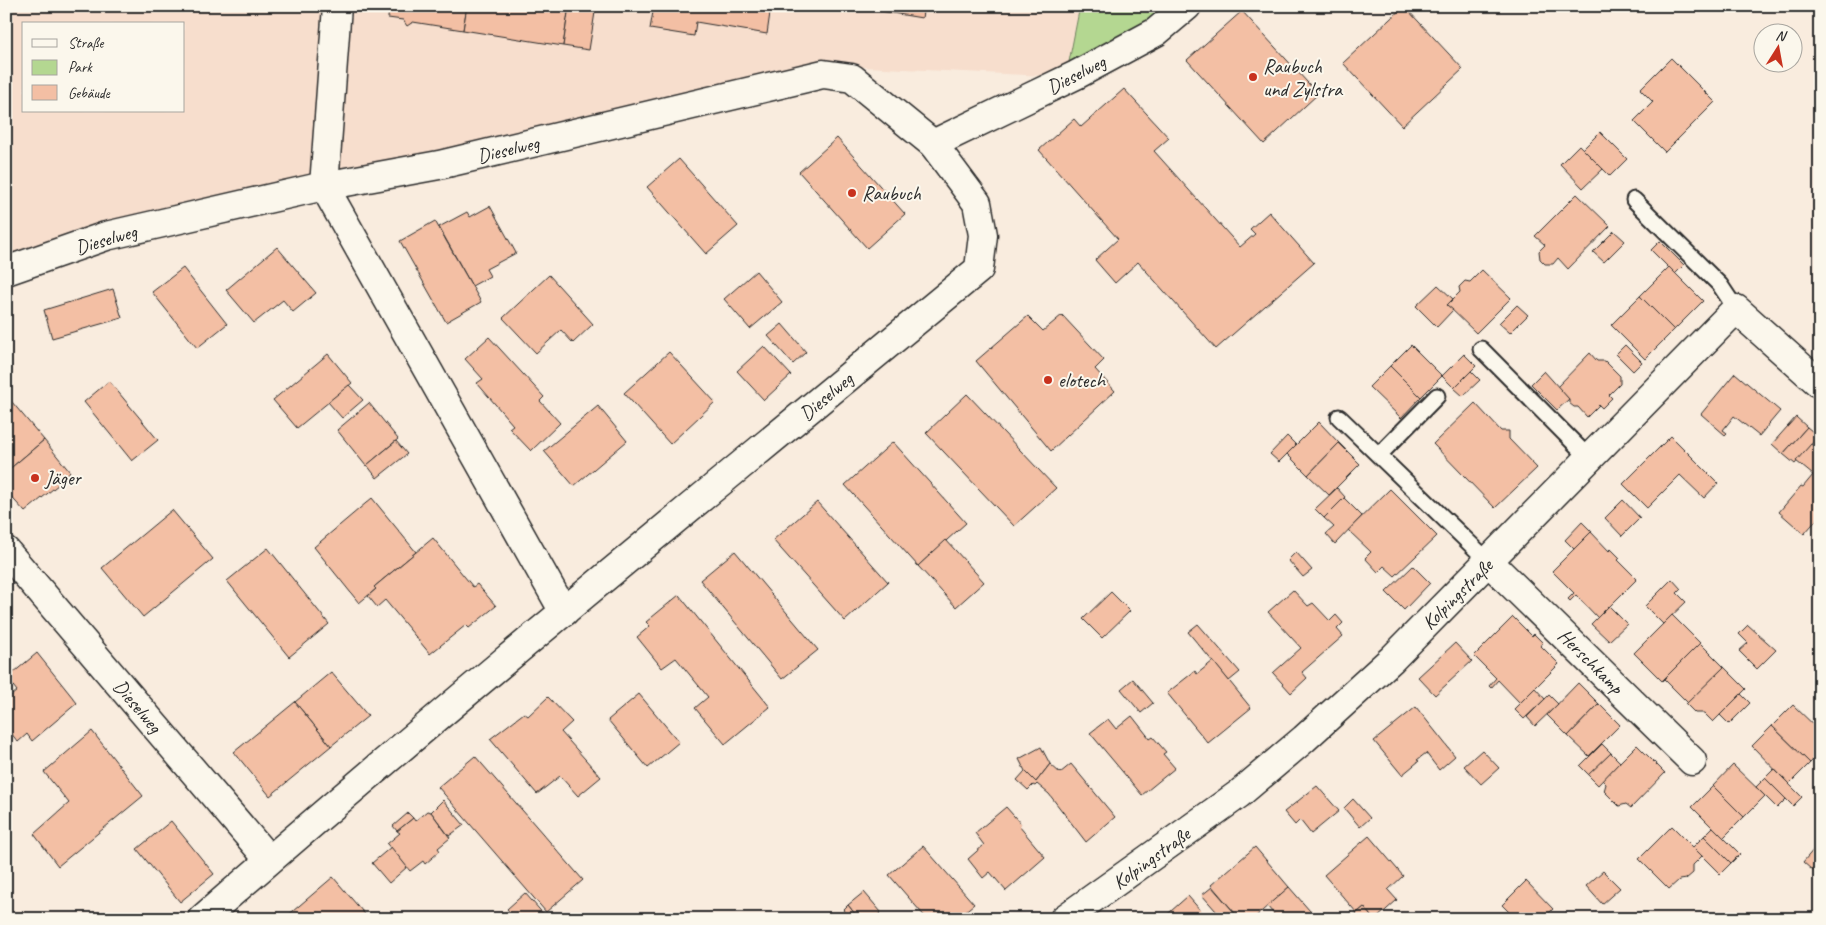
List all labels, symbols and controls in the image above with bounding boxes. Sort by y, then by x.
legend [22,22,185,112]
north arrow [1754,22,1804,72]
text: N [1775,27,1789,45]
text: Straße [68,34,104,53]
street label: Dieselweg [1043,49,1111,100]
place label: Raubuch und Zylstra [1263,54,1343,102]
text: Park [68,58,93,77]
marker: Raubuch und Zylstra [1247,71,1259,83]
text: Gebäude [68,84,111,103]
street label: Dieselweg [475,130,542,169]
place label: Raubuch [862,181,922,206]
marker: Raubuch [846,187,858,199]
street label: Dieselweg [73,219,141,260]
street label: Dieselweg [794,366,859,426]
place label: elotech [1058,368,1107,393]
marker: elotech [1042,374,1054,386]
place label: Jäger [44,466,82,491]
marker: Jäger [29,472,41,484]
street label: Kolpingstraße [1417,553,1499,635]
street label: Herschkamp [1553,623,1630,700]
street label: Dieselweg [108,674,168,739]
street label: Kolpingstraße [1107,821,1196,895]

